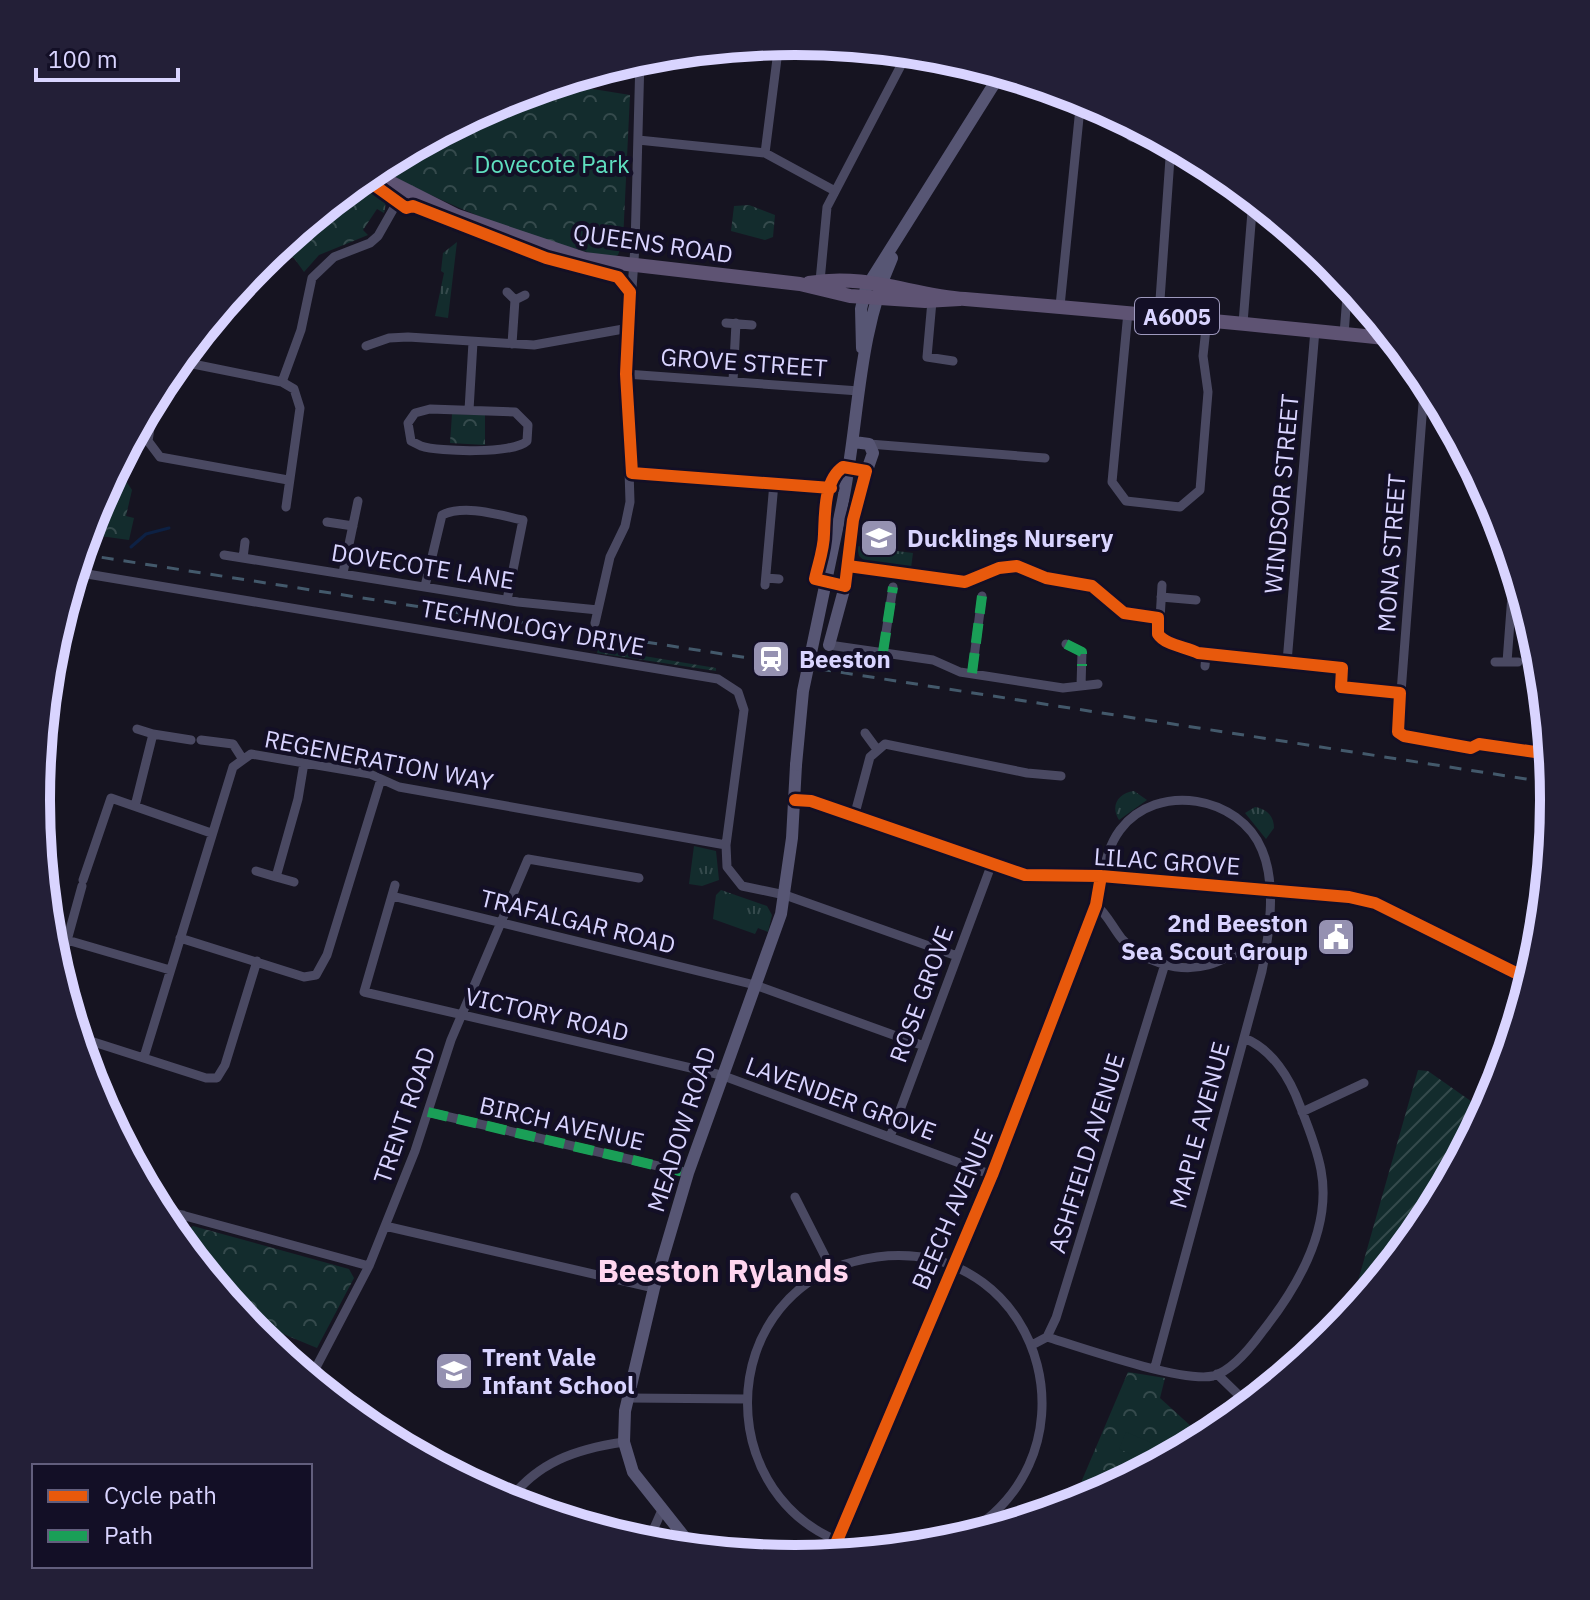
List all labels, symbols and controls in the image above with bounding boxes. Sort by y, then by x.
scale bar [36,32,178,82]
text: 100 m [48,43,118,75]
park label: Dovecote Park [474,148,630,180]
street label: QUEENS ROAD [571,216,735,270]
road number: A6005 [1135,298,1219,334]
street label: GROVE STREET [659,340,829,384]
street label: WINDSOR STREET [1256,392,1306,595]
street label: MONA STREET [1369,472,1413,633]
school or university icon: Ducklings Nursery [858,517,900,559]
place label: Ducklings Nursery [907,522,1114,554]
street label: DOVECOTE LANE [329,536,517,596]
street label: TECHNOLOGY DRIVE [418,592,648,662]
station icon: Beeston [750,638,792,680]
place label: Beeston [799,643,891,675]
street label: REGENERATION WAY [262,722,496,798]
street label: LILAC GROVE [1093,840,1241,882]
street label: TRAFALGAR ROAD [477,881,679,961]
place label: 2nd Beeston Sea Scout Group [1121,907,1308,967]
public building icon: 2nd Beeston Sea Scout Group [1315,916,1357,958]
street label: ROSE GROVE [882,921,960,1067]
street label: VICTORY ROAD [462,980,632,1048]
street label: MAPLE AVENUE [1161,1038,1237,1212]
street label: TRENT ROAD [366,1042,442,1188]
street label: MEADOW ROAD [639,1042,723,1216]
street label: LAVENDER GROVE [741,1049,941,1147]
street label: ASHFIELD AVENUE [1040,1049,1132,1257]
street label: BIRCH AVENUE [476,1088,648,1158]
street label: BEECH AVENUE [904,1124,1000,1294]
district label: Beeston Rylands [597,1249,849,1291]
place label: Trent Vale Infant School [482,1341,634,1401]
school or university icon: Trent Vale Infant School [433,1350,475,1392]
legend [32,1464,312,1568]
text: Cycle path [104,1479,217,1511]
text: Path [104,1519,153,1551]

